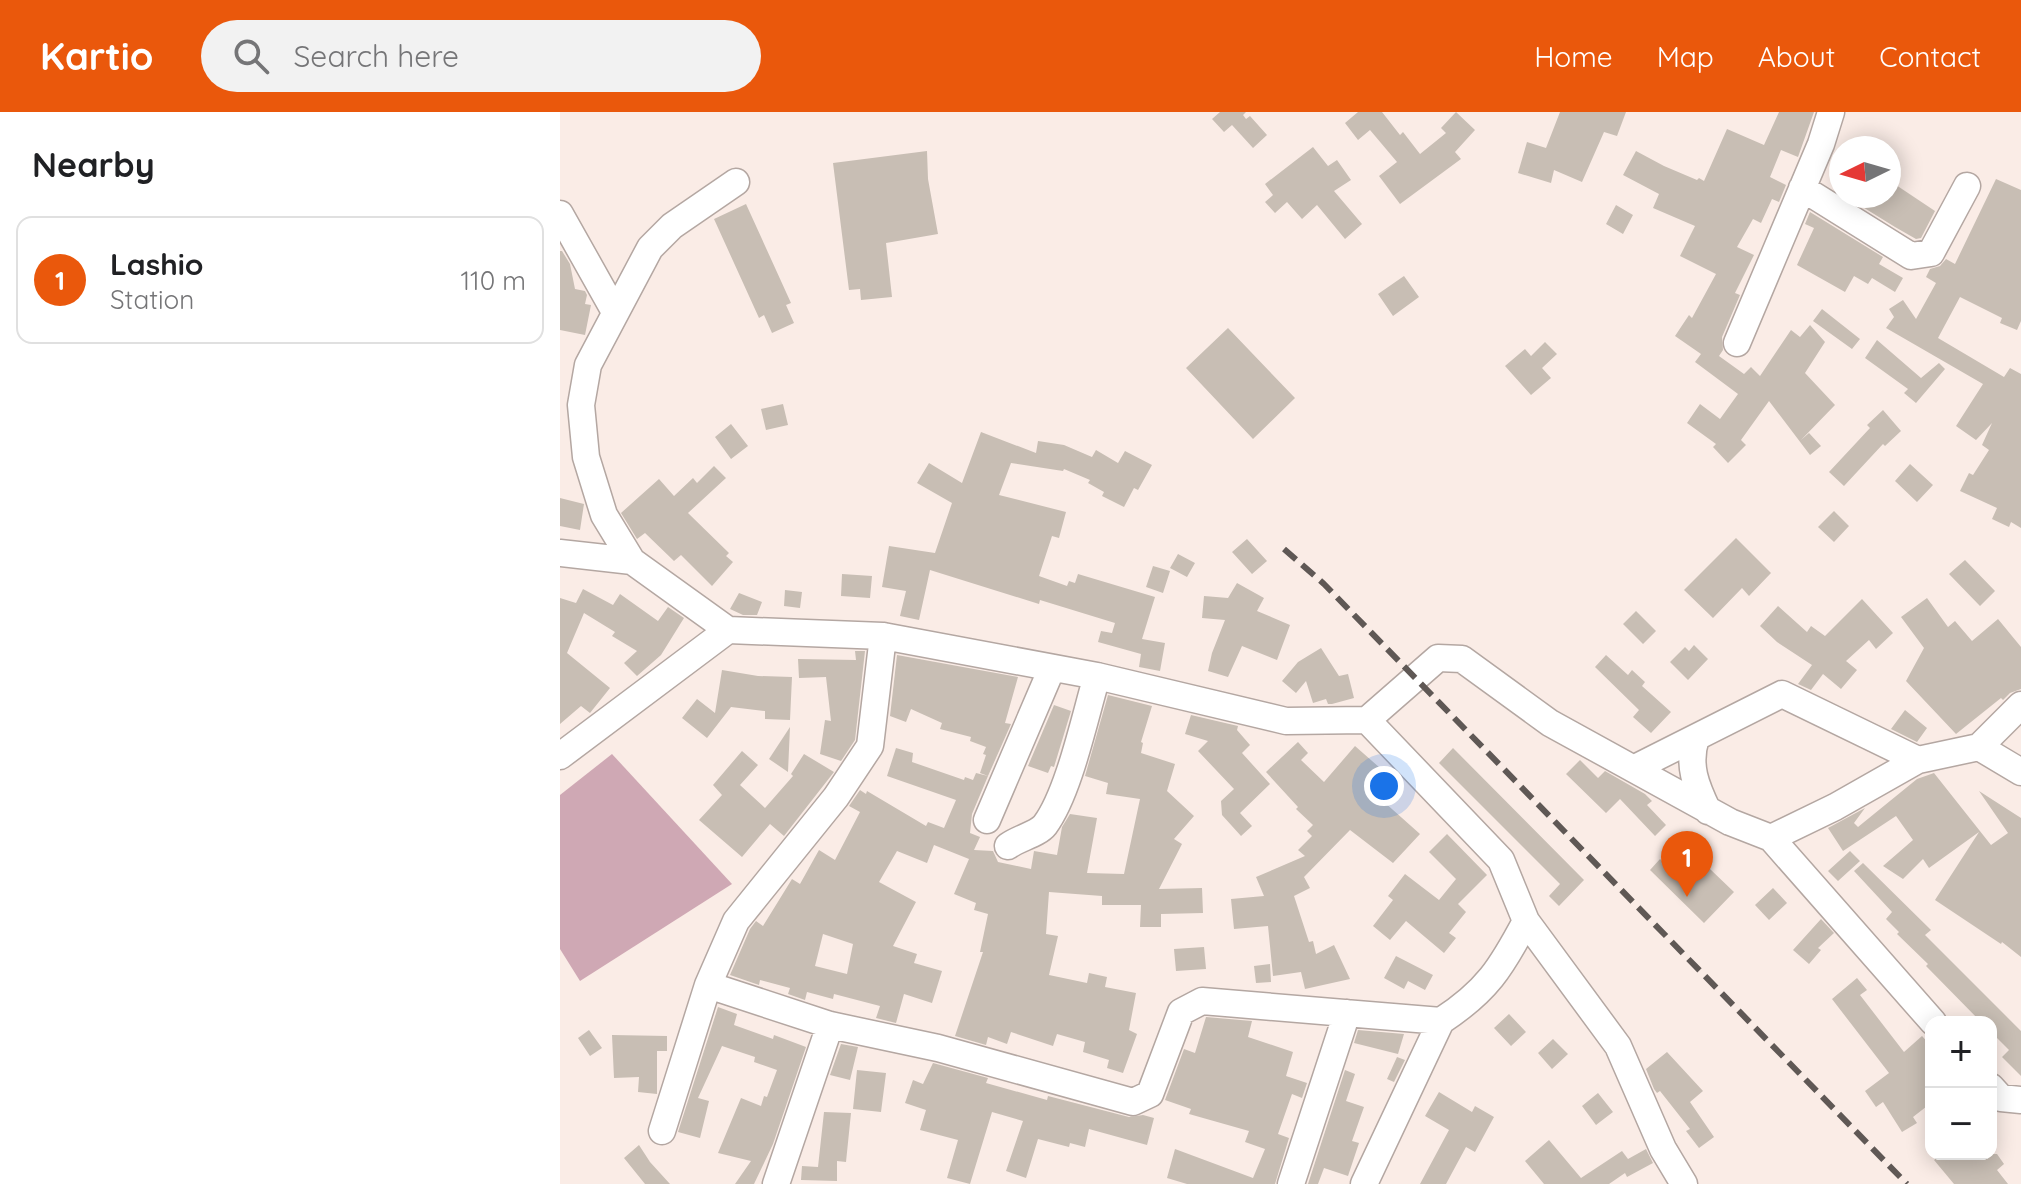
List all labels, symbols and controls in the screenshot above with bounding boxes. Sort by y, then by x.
search box [201,20,761,92]
text: Kartio [40,32,153,80]
icon: search [229,34,273,78]
text: Search here [293,37,459,75]
text: Home [1534,39,1613,74]
text: Map [1657,39,1714,74]
text: About [1758,39,1835,74]
text: Contact [1879,39,1981,74]
north arrow [1829,136,1901,208]
text: Nearby [32,143,155,186]
text: Lashio [110,245,204,283]
text: 1 [55,264,65,297]
text: 110 m [460,264,526,297]
text: Station [110,283,194,316]
your location [1364,766,1404,806]
pin: 1 [1661,831,1713,897]
map controls [1925,1016,1997,1160]
button: + [1925,1016,1997,1088]
button: − [1925,1088,1997,1160]

